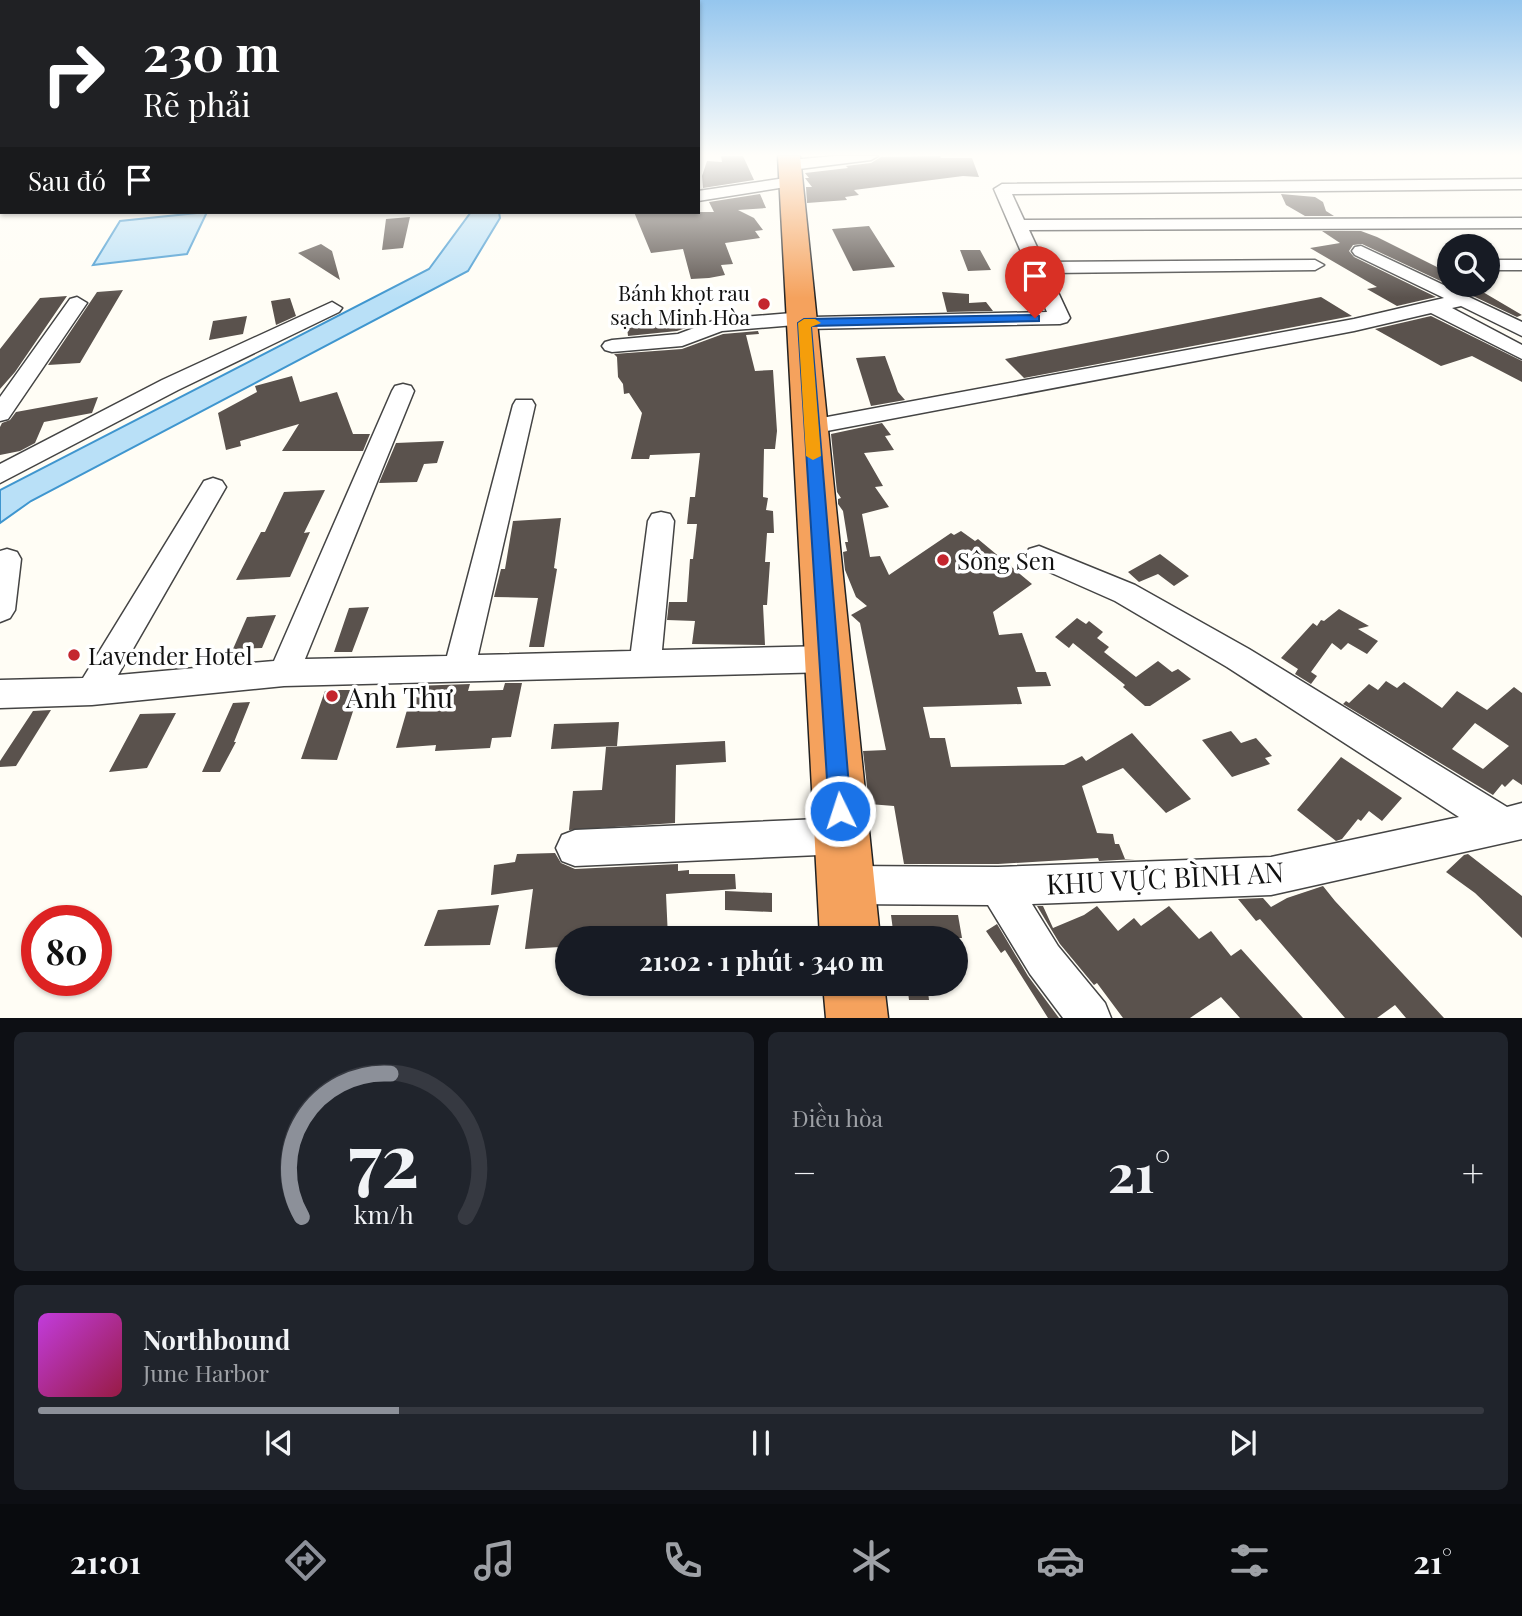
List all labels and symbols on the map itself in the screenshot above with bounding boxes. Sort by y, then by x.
pin [1005,246,1065,318]
place label: Bánh khọt rau sạch Minh Hòa [610,278,751,330]
marker: Bánh khọt rau sạch Minh Hòa [756,296,772,312]
place label: Sông Sen [957,544,1055,576]
marker: Sông Sen [935,552,951,568]
place label: Lavender Hotel [88,639,253,671]
marker: Lavender Hotel [66,647,82,663]
place label: Anh Thư [345,678,454,715]
marker: Anh Thư [324,688,340,704]
position arrow [803,774,877,848]
street label: KHU VỰC BÌNH AN [1045,852,1285,902]
speed limit sign: 80 [21,905,112,996]

